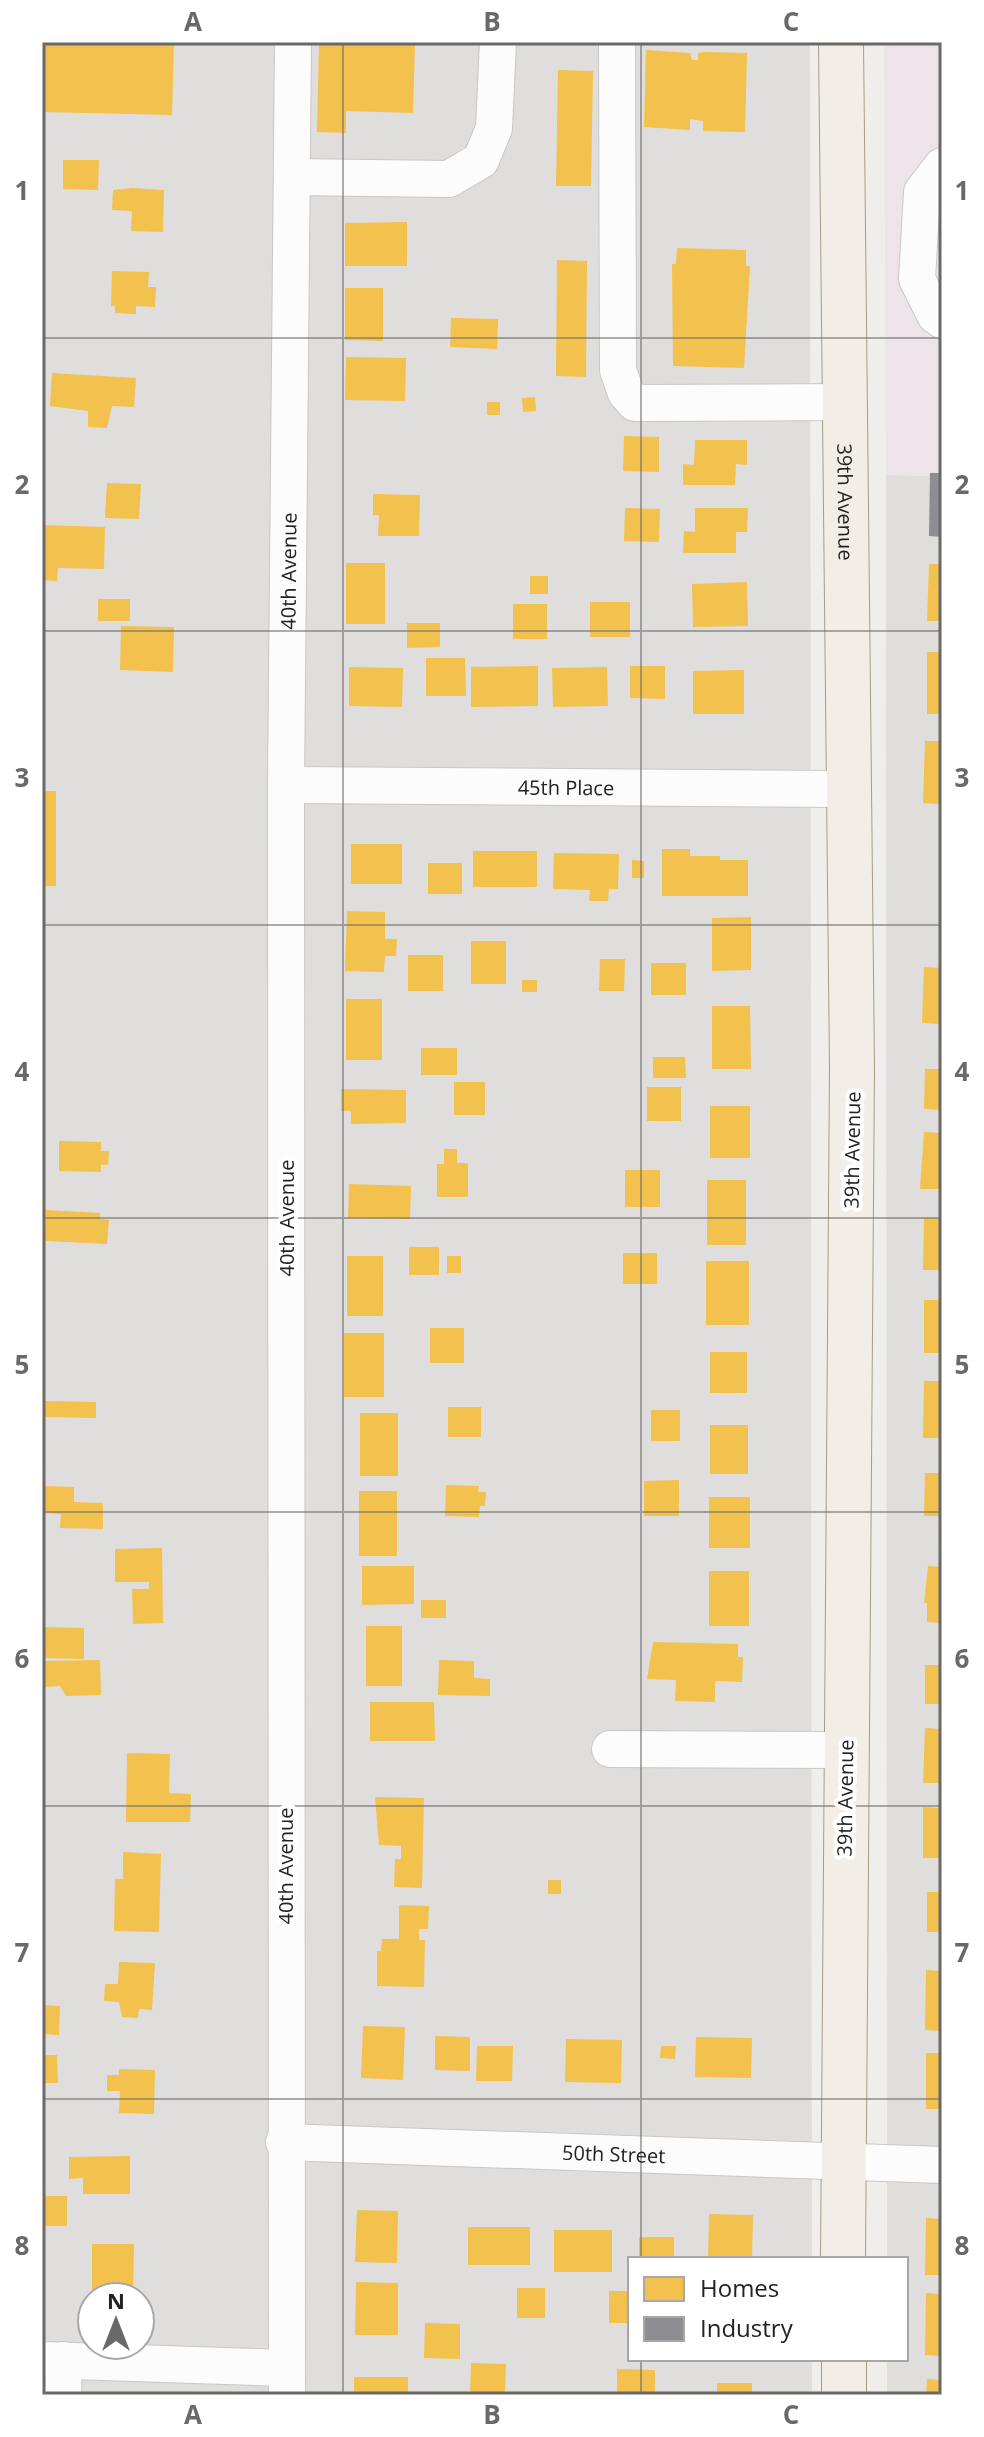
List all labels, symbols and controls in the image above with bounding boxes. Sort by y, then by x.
text: A [184,3,202,39]
text: B [483,3,501,39]
text: C [783,3,799,39]
text: 1 [15,172,29,208]
text: 1 [955,172,969,208]
street label: 39th Avenue [832,443,860,561]
text: 2 [15,466,30,502]
text: 2 [955,466,970,502]
street label: 40th Avenue [274,512,302,630]
text: 3 [15,759,29,795]
text: 3 [955,759,969,795]
street label: 45th Place [518,773,614,801]
text: 4 [15,1053,30,1089]
text: 4 [955,1053,970,1089]
street label: 39th Avenue [837,1091,867,1209]
street label: 40th Avenue [273,1159,300,1277]
text: 5 [15,1346,29,1382]
text: 5 [955,1346,969,1382]
text: 6 [15,1640,30,1676]
text: 6 [955,1640,970,1676]
street label: 39th Avenue [830,1739,860,1857]
street label: 40th Avenue [272,1807,299,1925]
text: 7 [15,1934,30,1970]
text: 7 [955,1934,970,1970]
street label: 50th Street [562,2138,666,2169]
text: 8 [15,2227,29,2263]
text: 8 [955,2227,969,2263]
legend [628,2257,908,2361]
text: Homes [700,2271,779,2304]
north arrow [76,2281,156,2361]
text: N [107,2285,125,2315]
text: Industry [700,2311,794,2344]
text: A [184,2396,202,2432]
text: B [483,2396,501,2432]
text: C [783,2396,799,2432]

